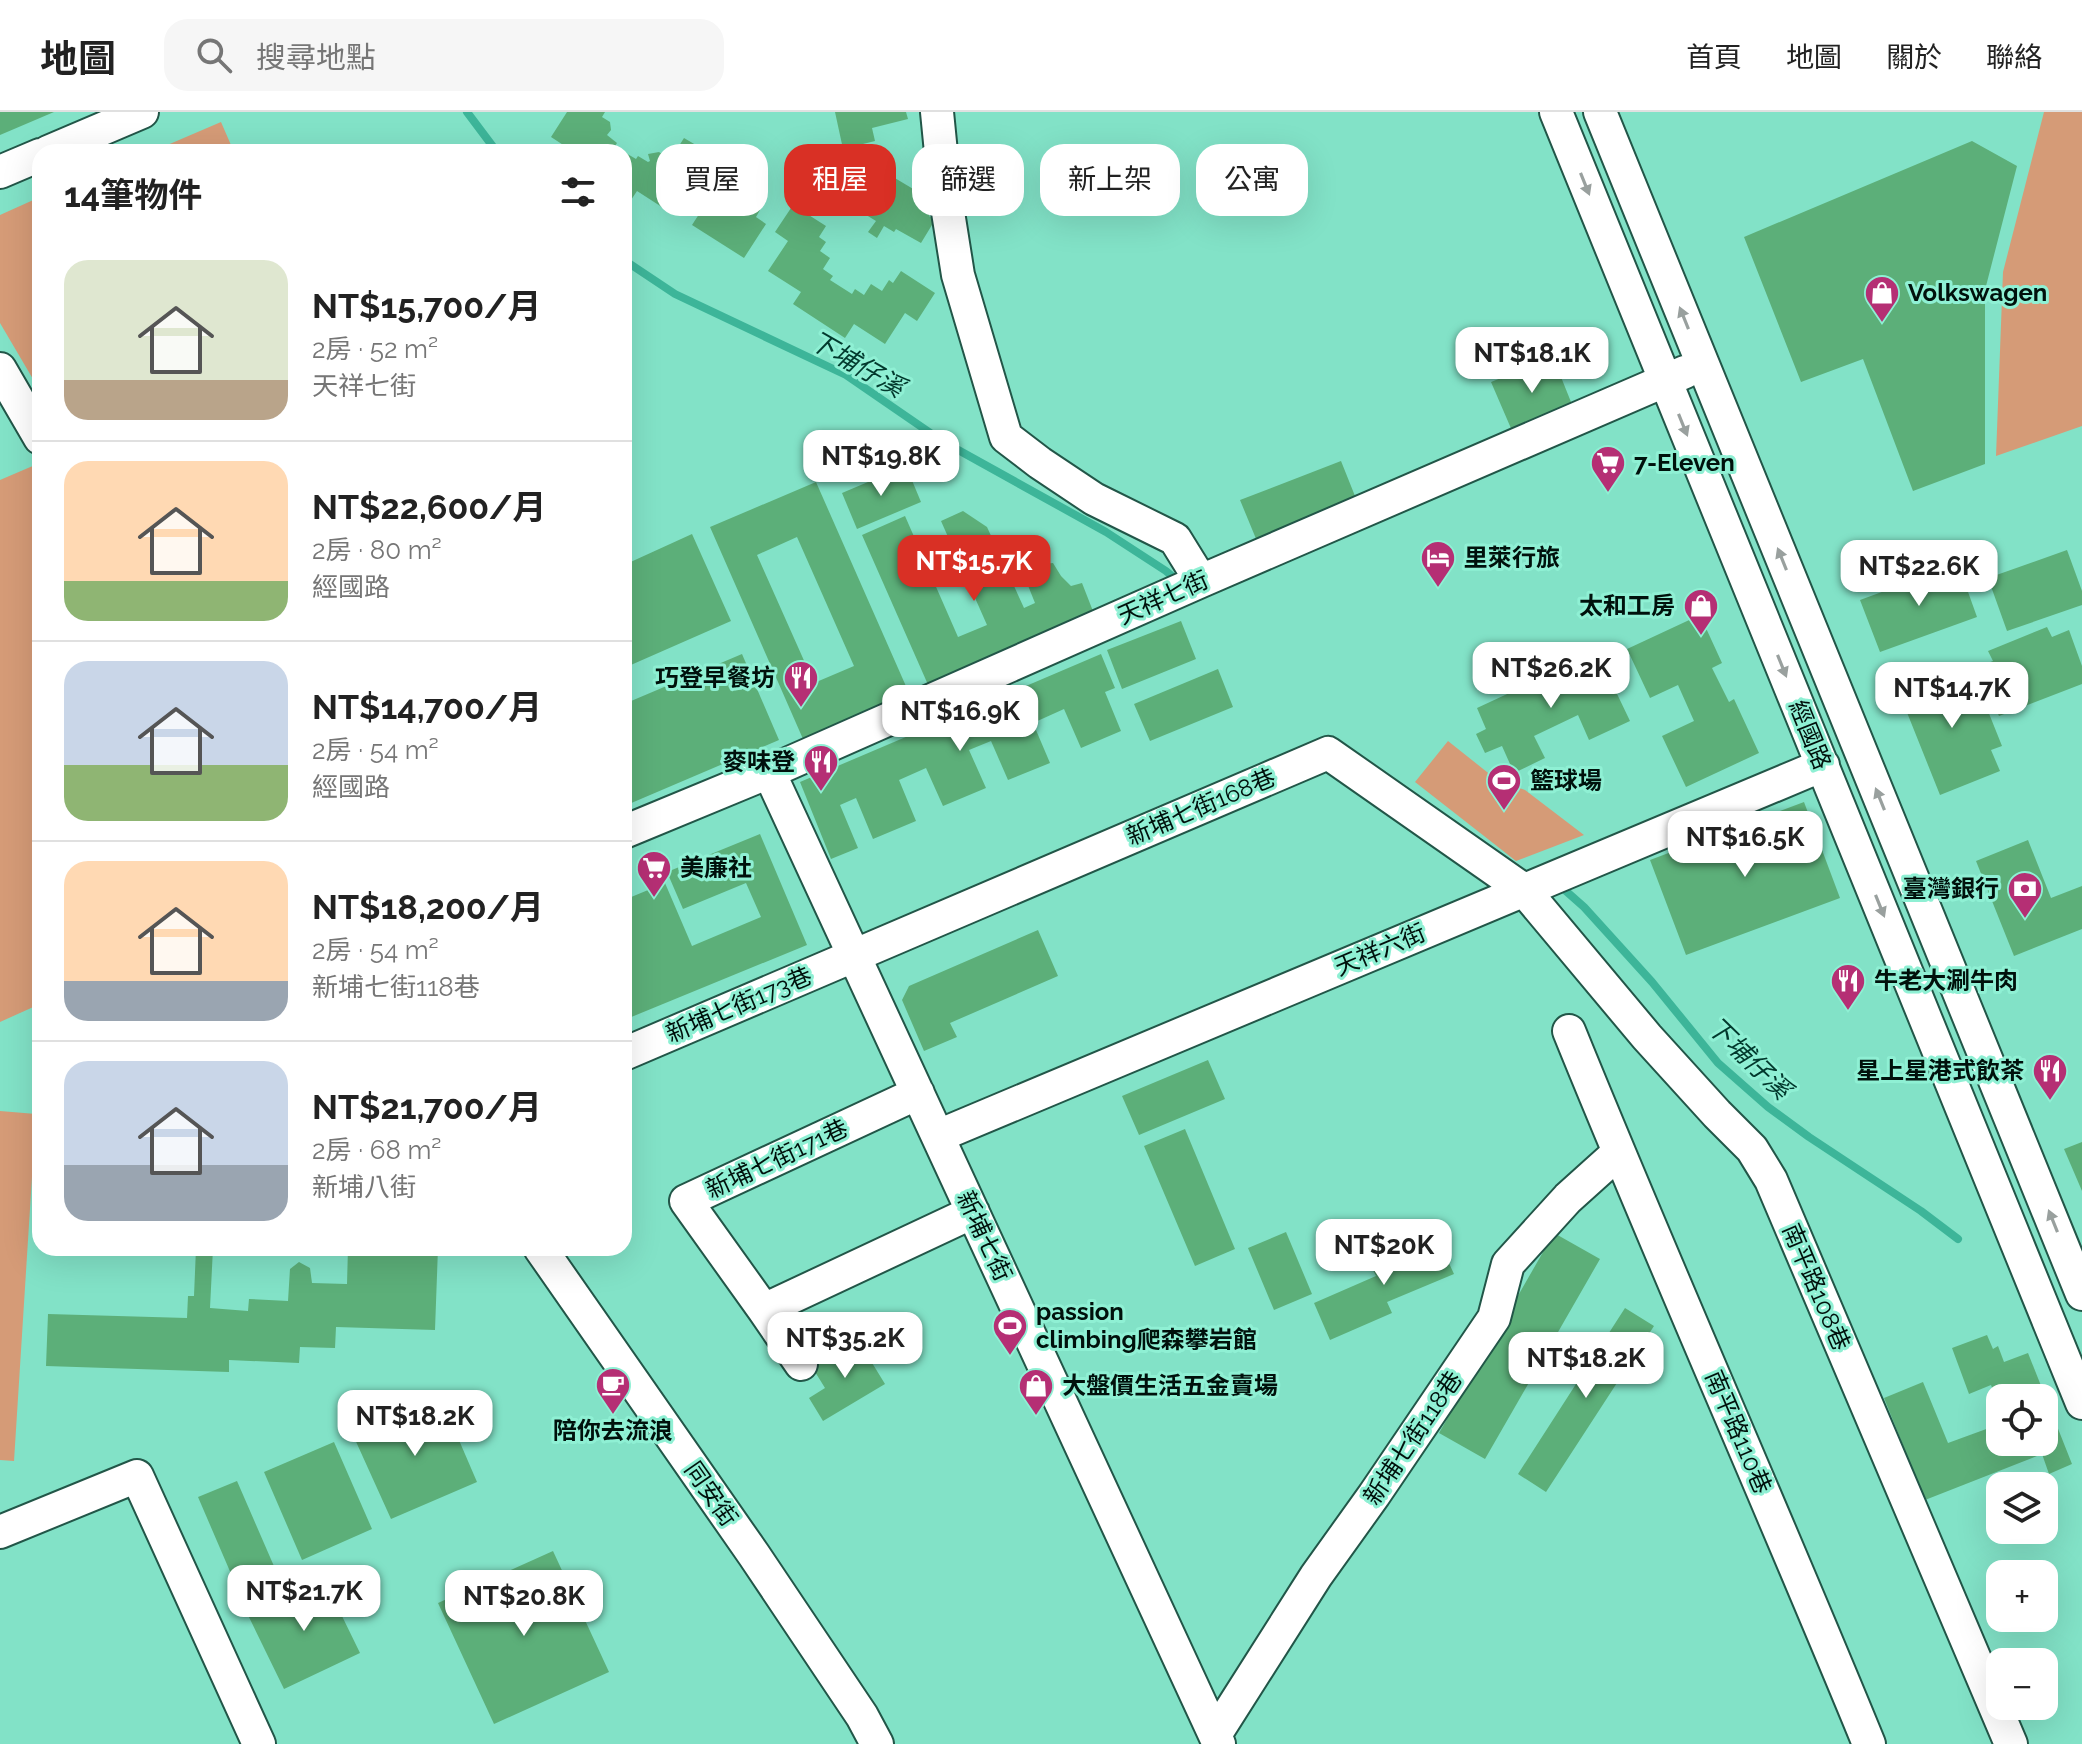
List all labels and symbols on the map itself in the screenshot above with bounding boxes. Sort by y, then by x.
one-way arrow [1579,172,1592,196]
shop icon: Volkswagen [1863,274,1901,324]
place label: Volkswagen [1908,278,2047,307]
one-way arrow [1677,306,1690,330]
water label: 下埔仔溪 [804,325,913,405]
pin: NT$18.1K [1449,327,1615,395]
one-way arrow [1677,413,1690,437]
pin: NT$19.8K [798,430,964,498]
supermarket icon: 7-Eleven [1589,444,1627,494]
place label: 7-Eleven [1634,448,1735,477]
pin: NT$15.7K [891,535,1057,603]
hotel icon: 里萊行旅 [1419,539,1457,589]
pin: NT$22.6K [1836,540,2002,608]
place label: 里萊行旅 [1464,543,1560,572]
one-way arrow [1775,547,1788,571]
street label: 天祥七街 [1113,565,1213,630]
shop icon: 太和工房 [1682,587,1720,637]
place label: 太和工房 [1579,591,1675,620]
pin: NT$26.2K [1468,642,1634,710]
one-way arrow [1775,654,1788,678]
restaurant icon: 巧登早餐坊 [782,659,820,709]
pin: NT$14.7K [1869,662,2035,730]
place label: 巧登早餐坊 [655,663,775,692]
pin: NT$16.9K [877,685,1043,753]
street label: 經國路 [1784,696,1837,774]
restaurant icon: 麥味登 [802,743,840,793]
place label: 麥味登 [723,747,795,776]
street label: 新埔七街168巷 [1122,762,1280,851]
sports icon: 籃球場 [1485,762,1523,812]
place label: 籃球場 [1530,766,1602,795]
one-way arrow [1873,787,1886,811]
pin: NT$16.5K [1662,811,1828,879]
supermarket icon: 美廉社 [635,849,673,899]
place label: 美廉社 [680,853,752,882]
bank icon: 臺灣銀行 [2006,870,2044,920]
place label: 臺灣銀行 [1903,874,1999,903]
one-way arrow [1874,894,1887,918]
street label: 天祥六街 [1330,917,1430,982]
street label: 新埔七街173巷 [661,961,816,1048]
restaurant icon: 牛老大涮牛肉 [1829,962,1867,1012]
place label: 牛老大涮牛肉 [1874,966,2018,995]
water label: 下埔仔溪 [1701,1011,1800,1108]
restaurant icon: 星上星港式飲茶 [2031,1052,2069,1102]
place label: 星上星港式飲茶 [1856,1056,2024,1085]
street label: 新埔七街171巷 [701,1113,852,1204]
street label: 新埔七街 [951,1186,1018,1285]
one-way arrow [2046,1209,2059,1233]
pin: NT$20K [1319,1219,1449,1287]
street label: 南平路108巷 [1777,1219,1856,1355]
place label: passion climbing爬森攀岩館 [1036,1297,1257,1354]
sports icon: passion climbing爬森攀岩館 [991,1307,1029,1357]
pin: NT$35.2K [762,1312,928,1380]
pin: NT$18.2K [1503,1332,1669,1400]
street label: 新埔七街118巷 [1357,1365,1468,1510]
cafe icon: 陪你去流浪 [594,1366,632,1416]
street label: 南平路110巷 [1699,1366,1777,1498]
shop icon: 大盤價生活五金賣場 [1017,1367,1055,1417]
place label: 大盤價生活五金賣場 [1062,1371,1278,1400]
pin: NT$18.2K [332,1390,498,1458]
place label: 陪你去流浪 [553,1416,673,1445]
street label: 同安街 [679,1456,744,1532]
pin: NT$21.7K [221,1565,387,1633]
pin: NT$20.8K [441,1570,607,1638]

